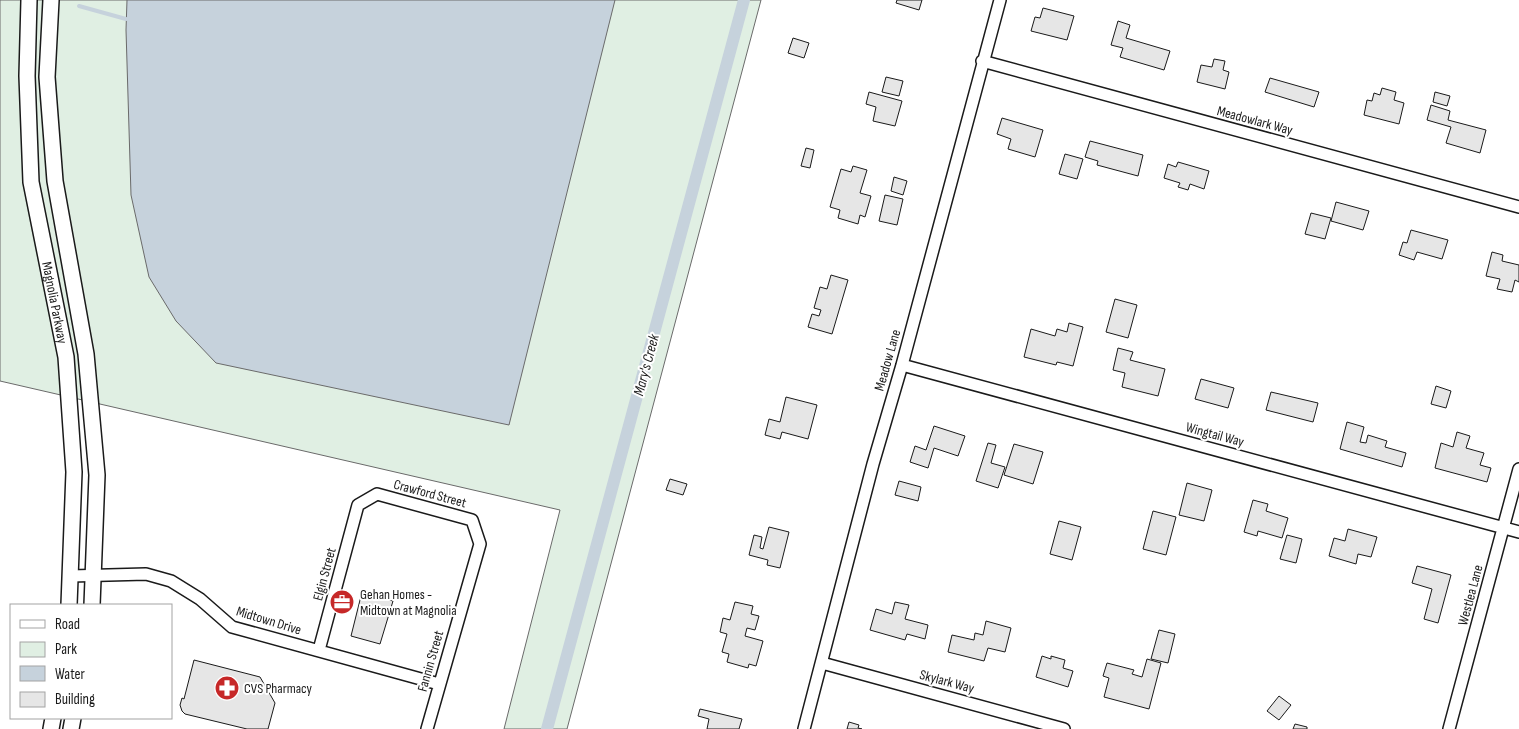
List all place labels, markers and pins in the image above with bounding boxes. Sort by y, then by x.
place label: Gehan Homes - Midtown at Magnolia [360,586,457,619]
office icon: Gehan Homes - Midtown at Magnolia [329,589,355,615]
pharmacy icon: CVS Pharmacy [214,675,240,701]
place label: CVS Pharmacy [244,680,313,697]

